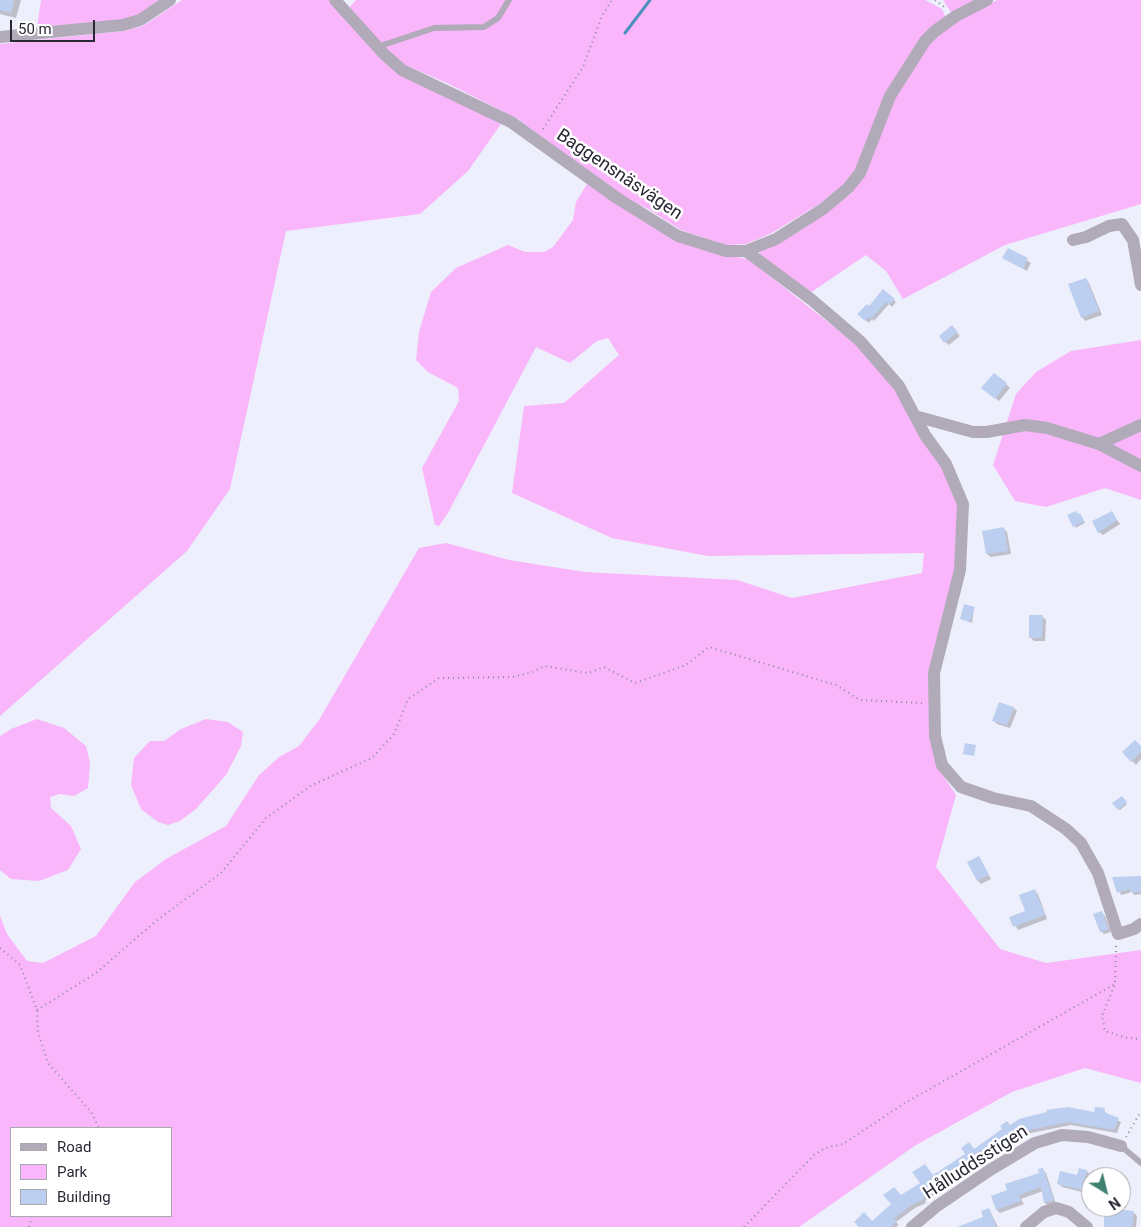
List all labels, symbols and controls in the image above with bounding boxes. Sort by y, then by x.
scale bar [12,10,98,42]
text: 50 m [18,20,52,38]
street label: Baggensnäsvägen [552,125,686,225]
street label: Hålluddsstigen [920,1121,1032,1205]
legend [10,1127,172,1217]
text: Road [57,1138,91,1156]
text: Park [57,1163,87,1181]
north arrow [1081,1167,1131,1217]
text: Building [57,1188,111,1206]
text: N [1106,1194,1123,1213]

